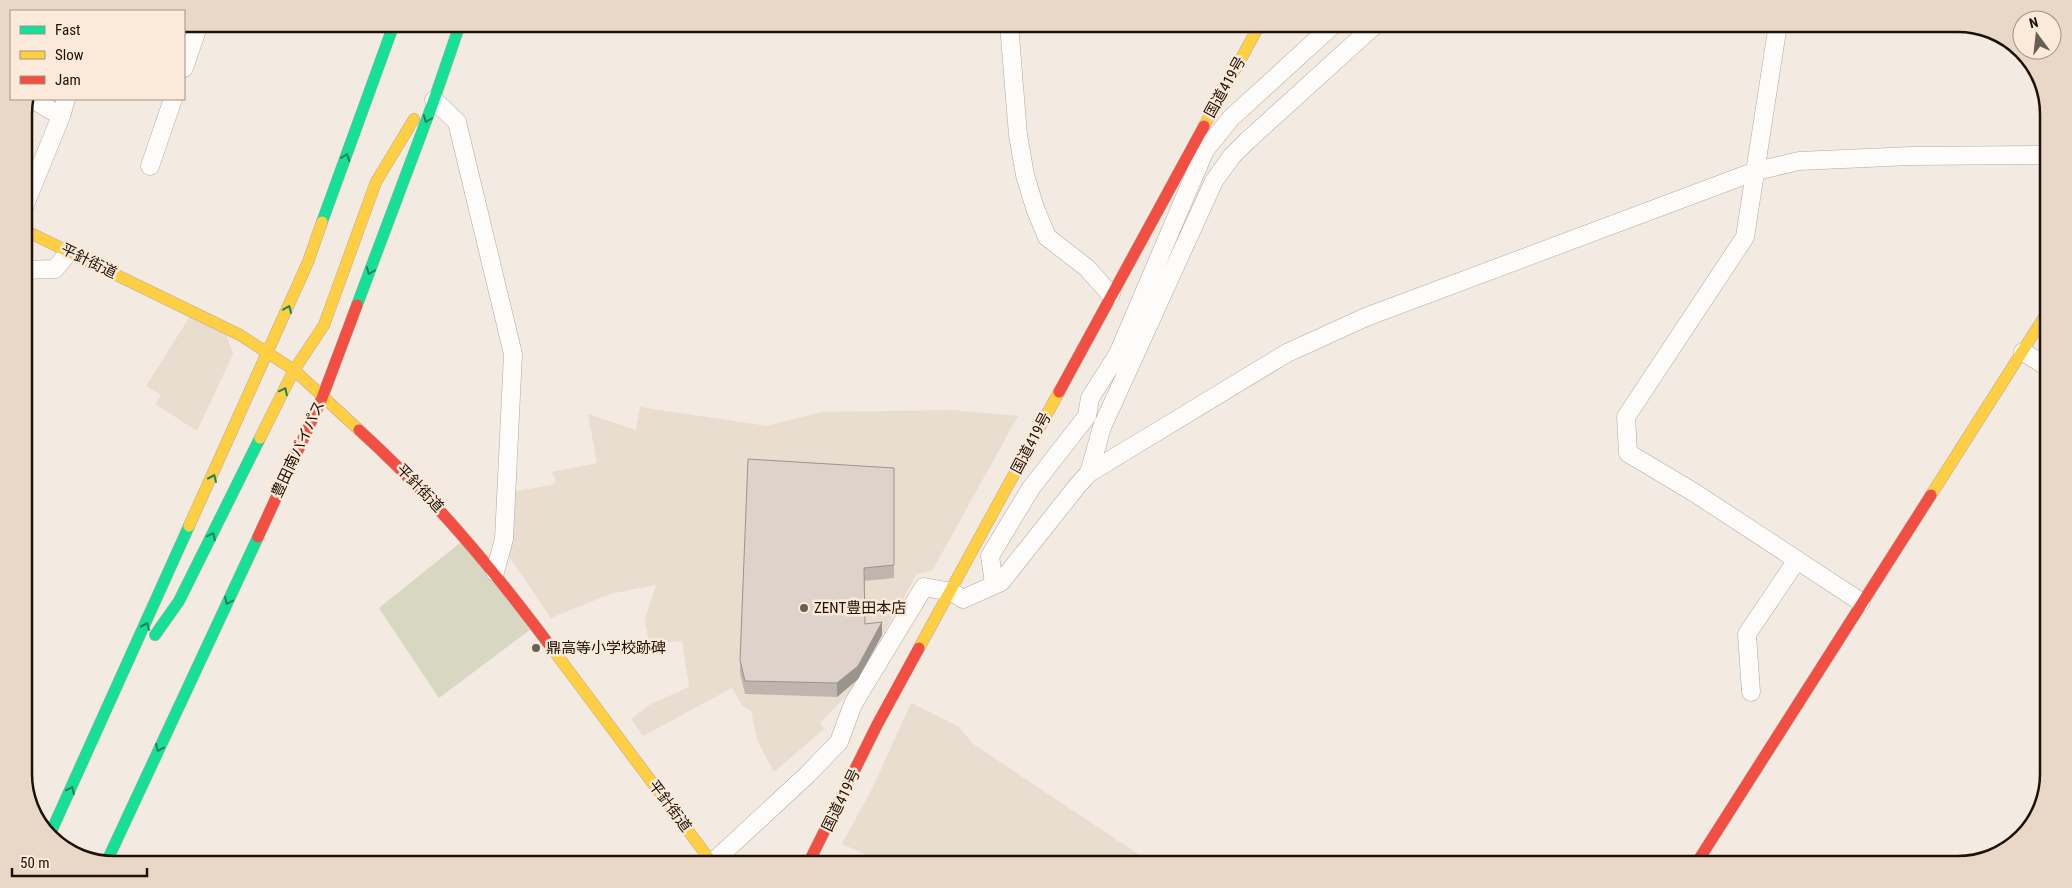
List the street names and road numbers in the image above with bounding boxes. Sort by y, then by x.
street label: 国道419号 [1201,53,1249,121]
street label: 平針街道 [58,240,120,282]
street label: 豊田南バイパス [268,398,328,500]
street label: 国道419号 [1007,409,1055,477]
street label: 平針街道 [393,460,447,516]
street label: 国道419号 [818,766,864,834]
street label: 平針街道 [645,777,695,835]

